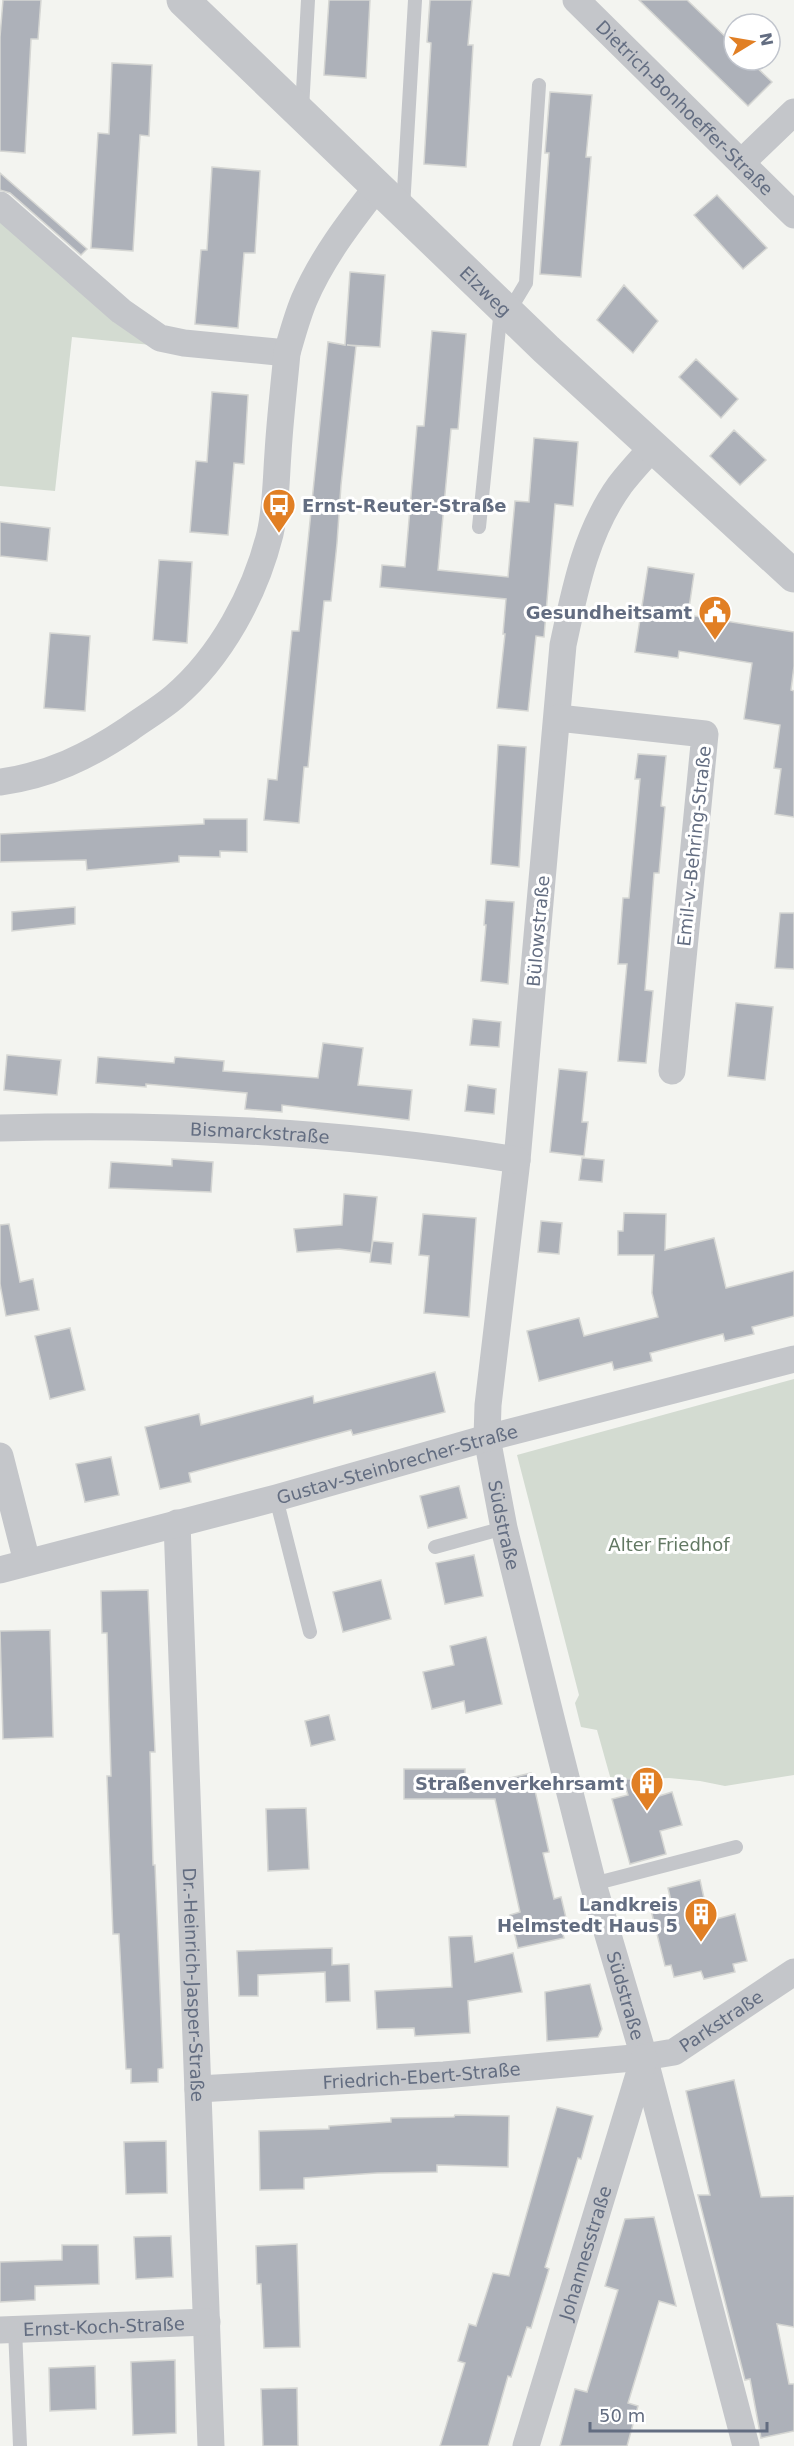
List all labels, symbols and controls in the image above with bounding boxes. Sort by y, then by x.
north arrow [722,12,782,72]
street label: Dietrich-Bonhoeffer-Straße [592,16,778,199]
text: N [756,31,777,48]
street label: Elzweg [456,262,516,321]
bus stop icon: Ernst-Reuter-Straße [261,487,297,534]
place label: Ernst-Reuter-Straße [302,495,507,516]
public building icon: Gesundheitsamt [697,594,733,641]
place label: Gesundheitsamt [526,602,692,623]
street label: Emil-v.-Behring-Straße [673,745,715,947]
street label: Bülowstraße [523,874,553,988]
street label: Bismarckstraße [190,1118,331,1147]
street label: Gustav-Steinbrecher-Straße [274,1420,520,1508]
street label: Südstraße [485,1478,525,1572]
park label: Alter Friedhof [608,1534,730,1555]
building icon: Straßenverkehrsamt [629,1765,665,1812]
place label: Straßenverkehrsamt [415,1773,624,1794]
street label: Dr.-Heinrich-Jasper-Straße [179,1867,209,2102]
place label: Landkreis Helmstedt Haus 5 [497,1894,678,1936]
building icon: Landkreis Helmstedt Haus 5 [683,1896,719,1943]
street label: Südstraße [603,1949,649,2042]
street label: Parkstraße [675,1985,767,2056]
street label: Friedrich-Ebert-Straße [322,2058,521,2092]
street label: Johannesstraße [554,2183,615,2323]
street label: Ernst-Koch-Straße [23,2312,185,2340]
scale bar [590,2395,767,2433]
text: 50 m [599,2405,645,2426]

